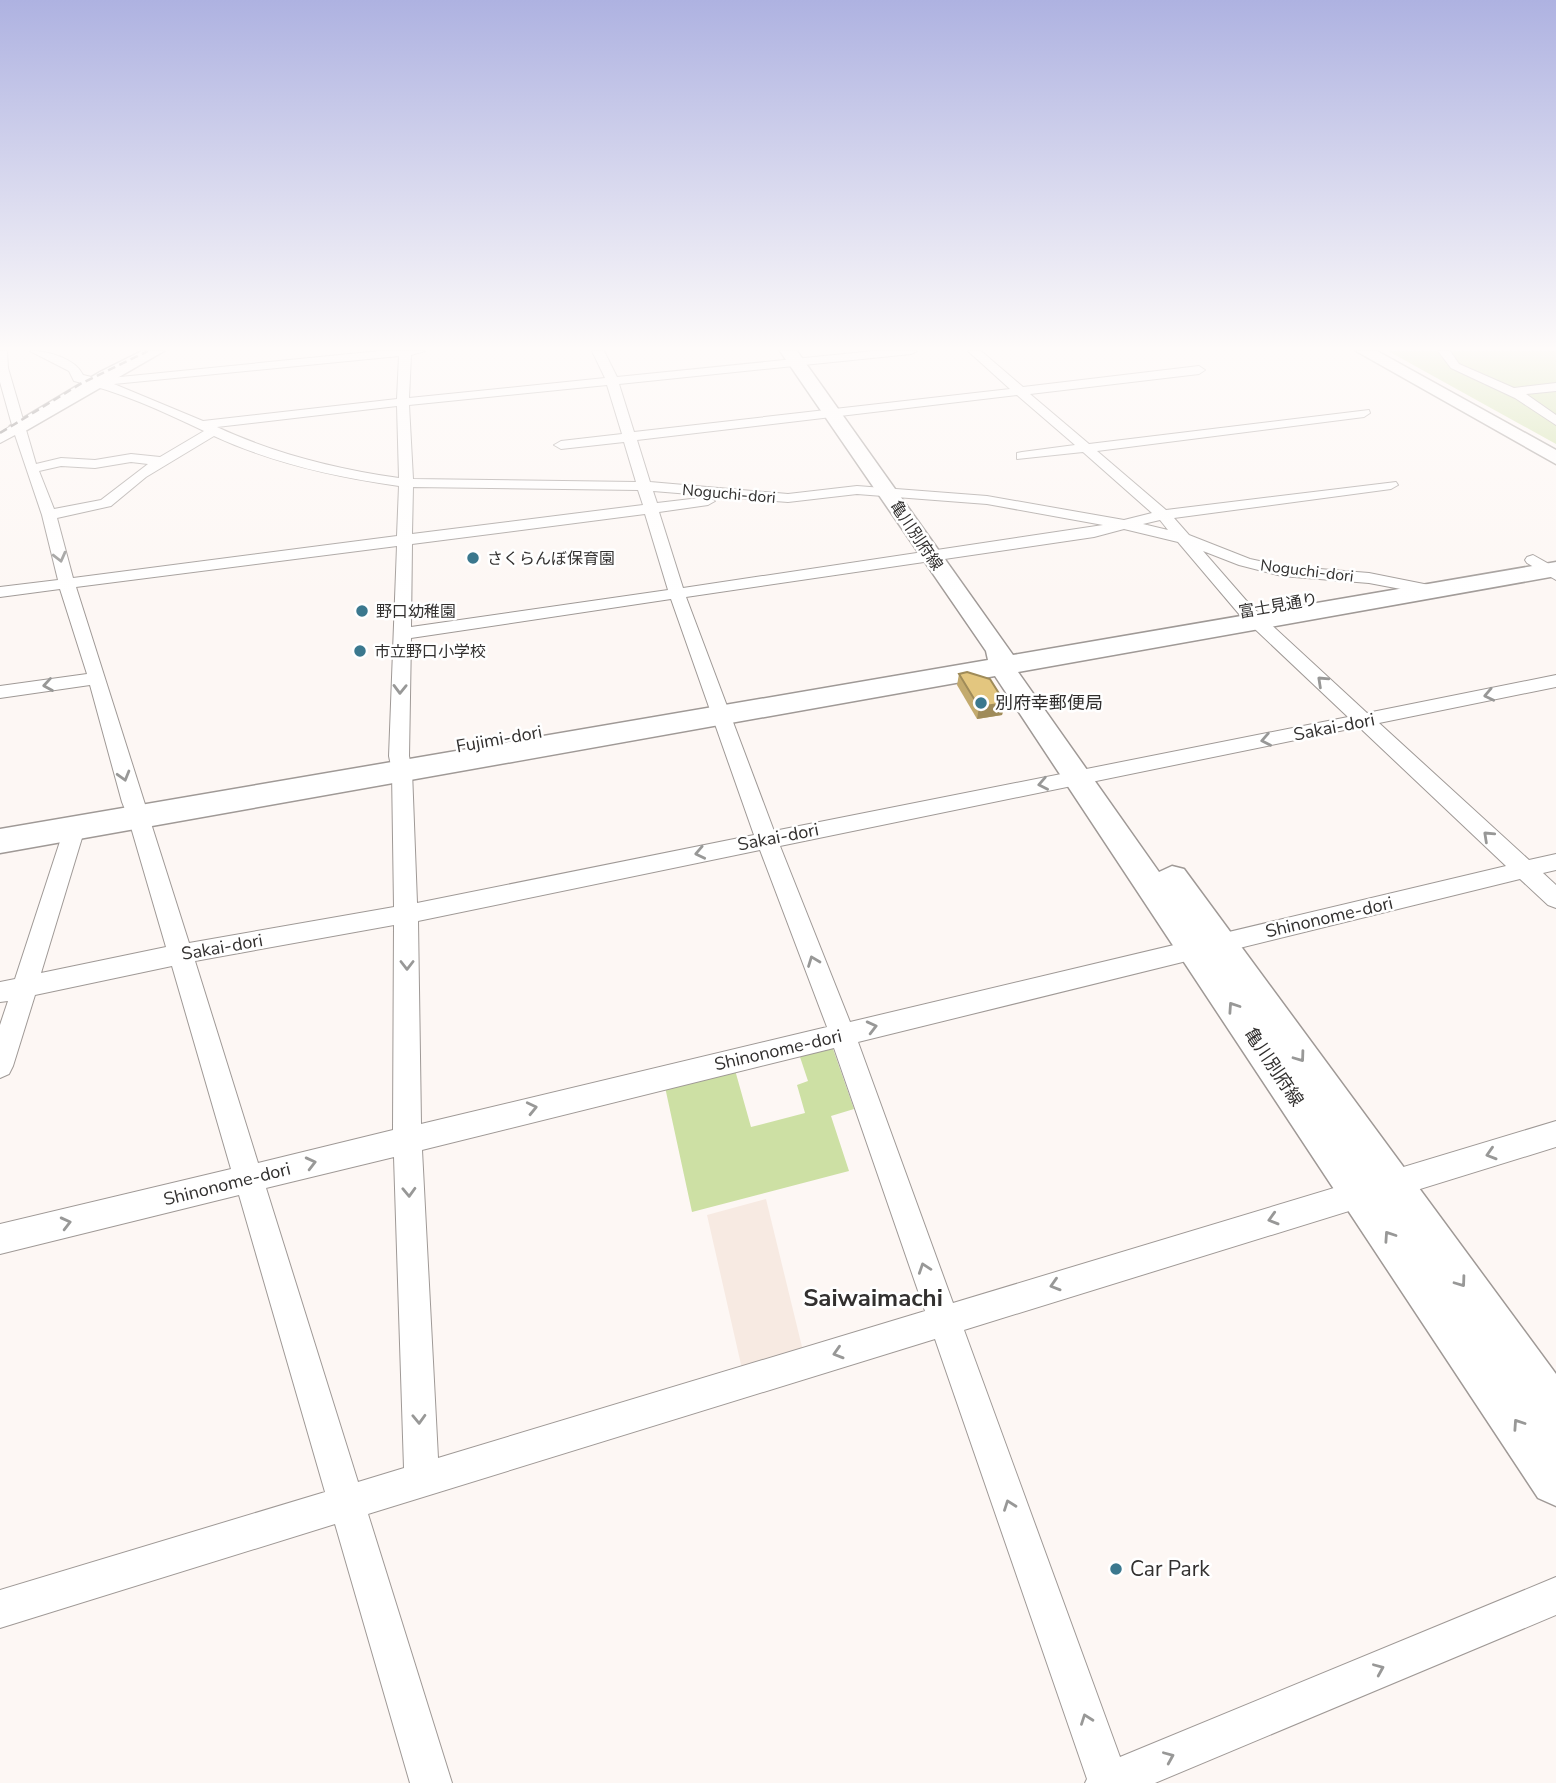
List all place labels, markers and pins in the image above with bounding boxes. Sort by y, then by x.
place label: さくらんぼ保育園 [487,548,615,570]
marker: さくらんぼ保育園 [465,550,481,566]
place label: 野口幼稚園 [376,601,456,623]
marker: 野口幼稚園 [354,603,370,619]
place label: 市立野口小学校 [374,641,486,663]
marker: 市立野口小学校 [352,643,368,659]
place label: 別府幸郵便局 [995,691,1103,715]
marker: 別府幸郵便局 [973,695,989,711]
place label: Car Park [1130,1555,1210,1583]
marker: Car Park [1108,1561,1124,1577]

